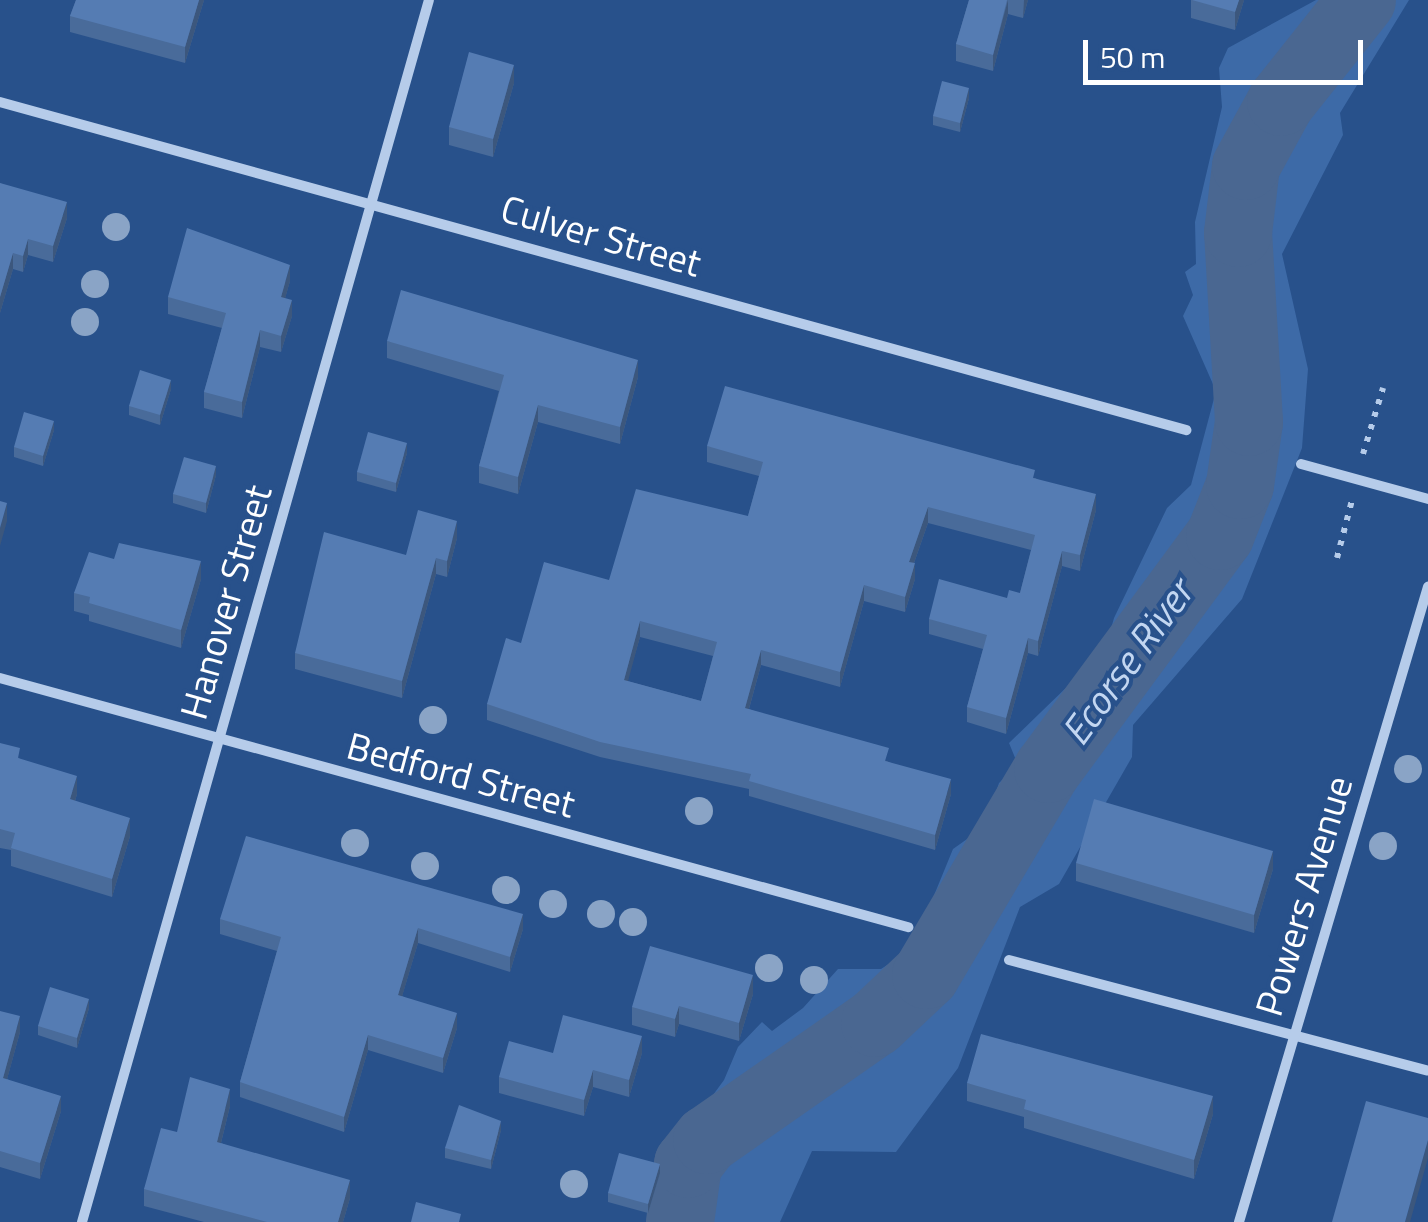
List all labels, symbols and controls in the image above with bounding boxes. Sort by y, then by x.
scale bar [1088,20,1368,82]
text: 50 m [1100,34,1165,80]
street label: Culver Street [496,186,706,286]
street label: Hanover Street [171,480,281,724]
water label: Ecorse River [1051,570,1203,754]
street label: Bedford Street [342,723,580,827]
street label: Powers Avenue [1246,771,1362,1021]

